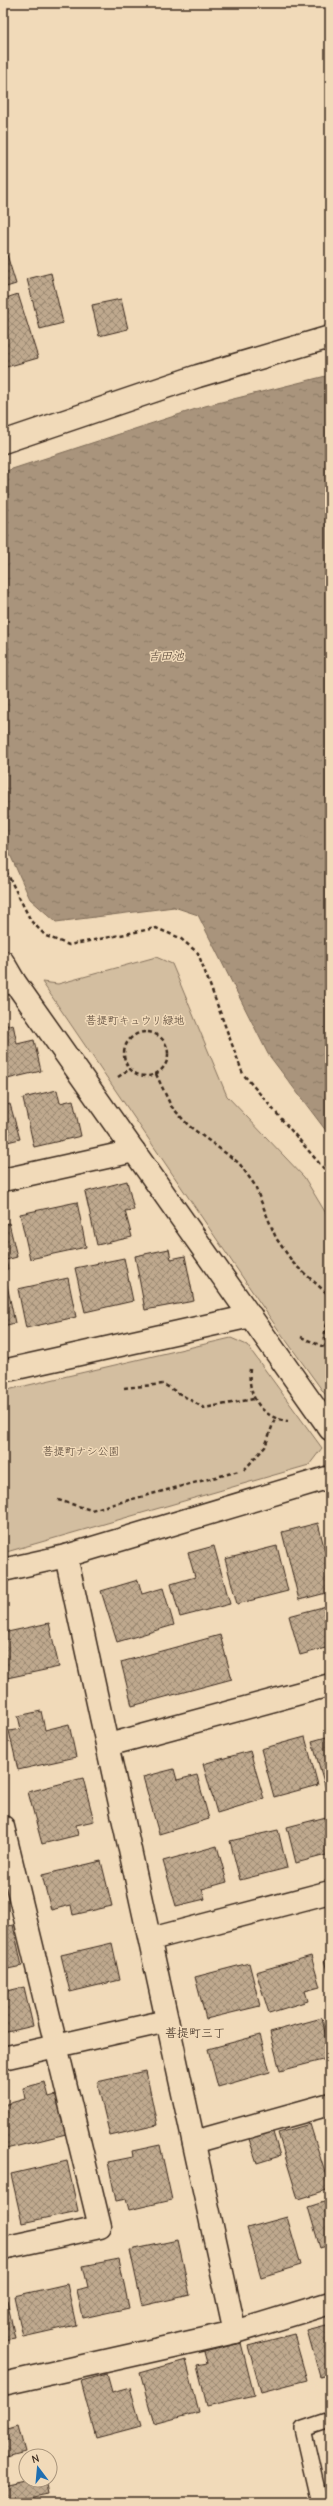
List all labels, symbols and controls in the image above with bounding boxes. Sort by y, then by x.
water label: 吉田池 [148,649,185,663]
park label: 菩提町キュウリ緑地 [86,1014,185,1027]
park label: 菩提町ナシ公園 [43,1445,120,1458]
district label: 菩提町三丁 [165,2026,225,2040]
north arrow [18,2448,58,2488]
text: N [30,2452,41,2466]

